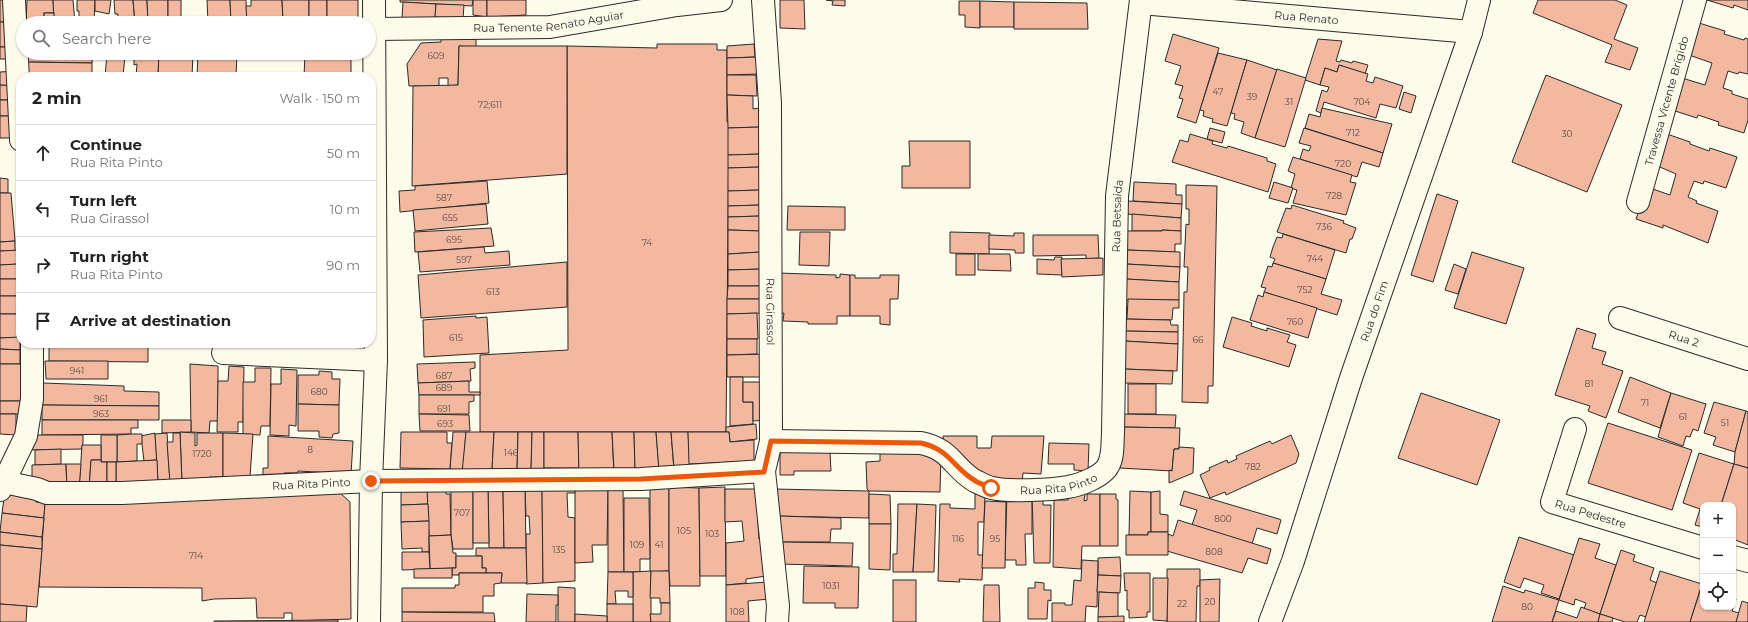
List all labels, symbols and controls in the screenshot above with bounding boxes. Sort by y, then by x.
street label: Rua Tenente Renato Aguiar [473,7,625,35]
street label: Rua Renato [1274,8,1339,27]
search box [16,16,376,60]
icon: search [30,27,52,49]
text: Search here [62,29,151,48]
street label: Travessa Vicente Brígido [1642,34,1691,167]
house number: 609 [428,50,445,61]
house number: 47 [1213,86,1223,97]
text: 2 min [32,88,82,108]
text: Walk · 150 m [279,90,360,106]
house number: 39 [1247,91,1258,102]
house number: 31 [1285,96,1293,107]
house number: 704 [1353,96,1371,107]
house number: 72;611 [478,99,502,110]
house number: 712 [1346,127,1360,138]
house number: 30 [1561,128,1573,139]
text: Continue [70,135,142,154]
icon: ahead [32,142,54,164]
text: 50 m [327,145,360,161]
text: Rua Rita Pinto [70,154,163,170]
house number: 720 [1335,158,1351,169]
street label: Rua Betsaida [1109,179,1126,252]
house number: 728 [1326,190,1342,201]
text: Turn left [70,191,137,210]
house number: 587 [436,192,452,203]
icon: left [32,198,54,220]
text: 10 m [330,201,360,217]
text: Rua Girassol [70,210,149,226]
house number: 655 [442,212,458,223]
house number: 736 [1316,221,1332,232]
house number: 695 [446,234,462,245]
house number: 74 [642,237,652,248]
text: Turn right [70,247,149,266]
house number: 744 [1307,253,1323,264]
icon: right [32,254,54,276]
house number: 597 [456,254,472,265]
text: 90 m [326,257,360,273]
text: Rua Rita Pinto [70,266,163,282]
street label: Rua Girassol [764,278,778,345]
street label: Rua do Fim [1357,279,1391,343]
house number: 752 [1297,284,1313,295]
house number: 613 [486,286,500,297]
icon: arrive [32,310,54,332]
text: Arrive at destination [70,311,231,330]
house number: 760 [1287,316,1303,327]
street label: Rua 2 [1667,327,1701,350]
house number: 615 [449,332,463,343]
house number: 66 [1193,334,1204,345]
house number: 941 [70,365,84,376]
house number: 687 [436,370,452,381]
house number: 81 [1585,378,1594,389]
house number: 689 [436,382,453,393]
house number: 680 [310,386,328,397]
house number: 961 [94,393,108,404]
house number: 71 [1641,397,1649,408]
house number: 691 [437,403,451,414]
house number: 963 [93,408,109,419]
house number: 61 [1679,411,1687,422]
house number: 51 [1721,417,1729,428]
house number: 693 [437,418,453,429]
house number: 8 [307,444,313,455]
house number: 146 [504,447,519,458]
house number: 1720 [192,448,212,459]
house number: 782 [1245,461,1261,472]
street label: Rua Rita Pinto [1020,470,1100,497]
route end [362,472,380,490]
street label: Rua Rita Pinto [272,475,351,493]
route start [982,479,1000,497]
street label: Rua Pedestre [1553,496,1629,531]
map controls [1700,502,1736,610]
button: + [1700,502,1736,538]
house number: 707 [454,507,470,518]
house number: 800 [1214,513,1232,524]
house number: 105 [677,525,691,536]
house number: 103 [705,528,719,539]
house number: 116 [952,533,965,544]
house number: 95 [990,533,1000,544]
button: − [1700,538,1736,574]
house number: 109 [630,539,645,550]
house number: 41 [655,539,663,550]
house number: 135 [552,544,566,555]
house number: 808 [1205,546,1223,557]
house number: 714 [189,550,203,561]
button: locate [1700,574,1736,610]
house number: 1031 [822,580,840,591]
house number: 20 [1204,596,1216,607]
house number: 22 [1177,598,1187,609]
house number: 80 [1521,601,1533,612]
house number: 108 [730,606,745,617]

